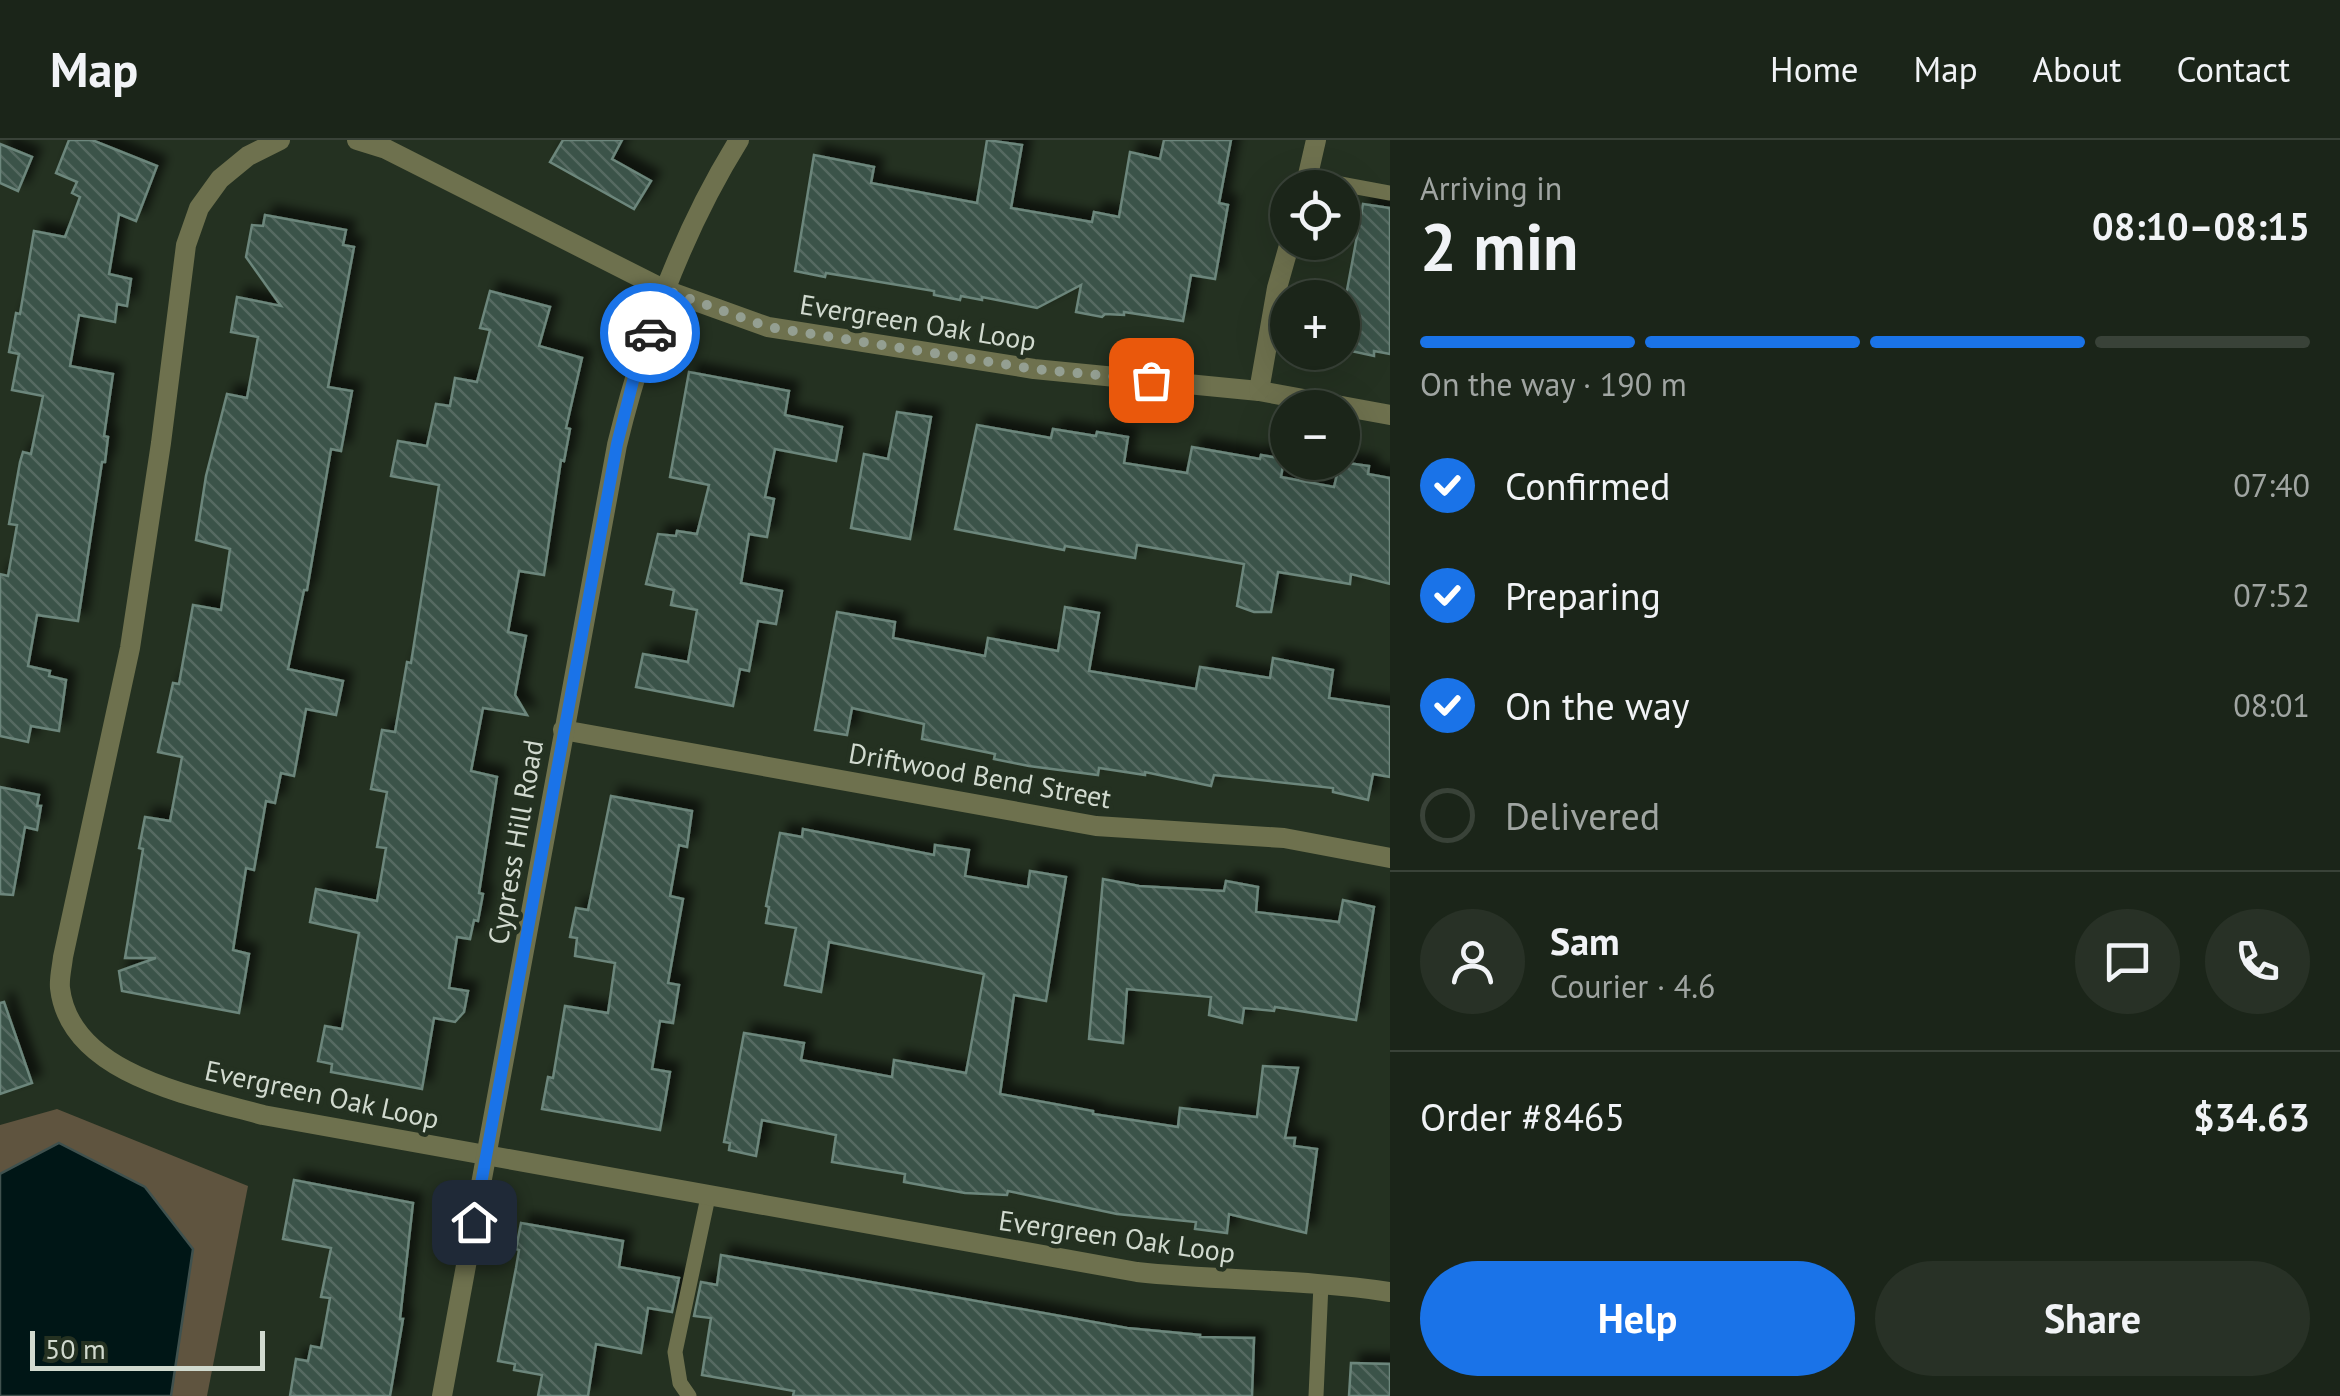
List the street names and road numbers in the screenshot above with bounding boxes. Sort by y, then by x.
street label: Evergreen Oak Loop [797,285,1039,359]
street label: Driftwood Bend Street [846,734,1115,816]
street label: Cypress Hill Road [479,737,551,947]
street label: Evergreen Oak Loop [202,1051,442,1137]
street label: Evergreen Oak Loop [996,1201,1238,1271]

